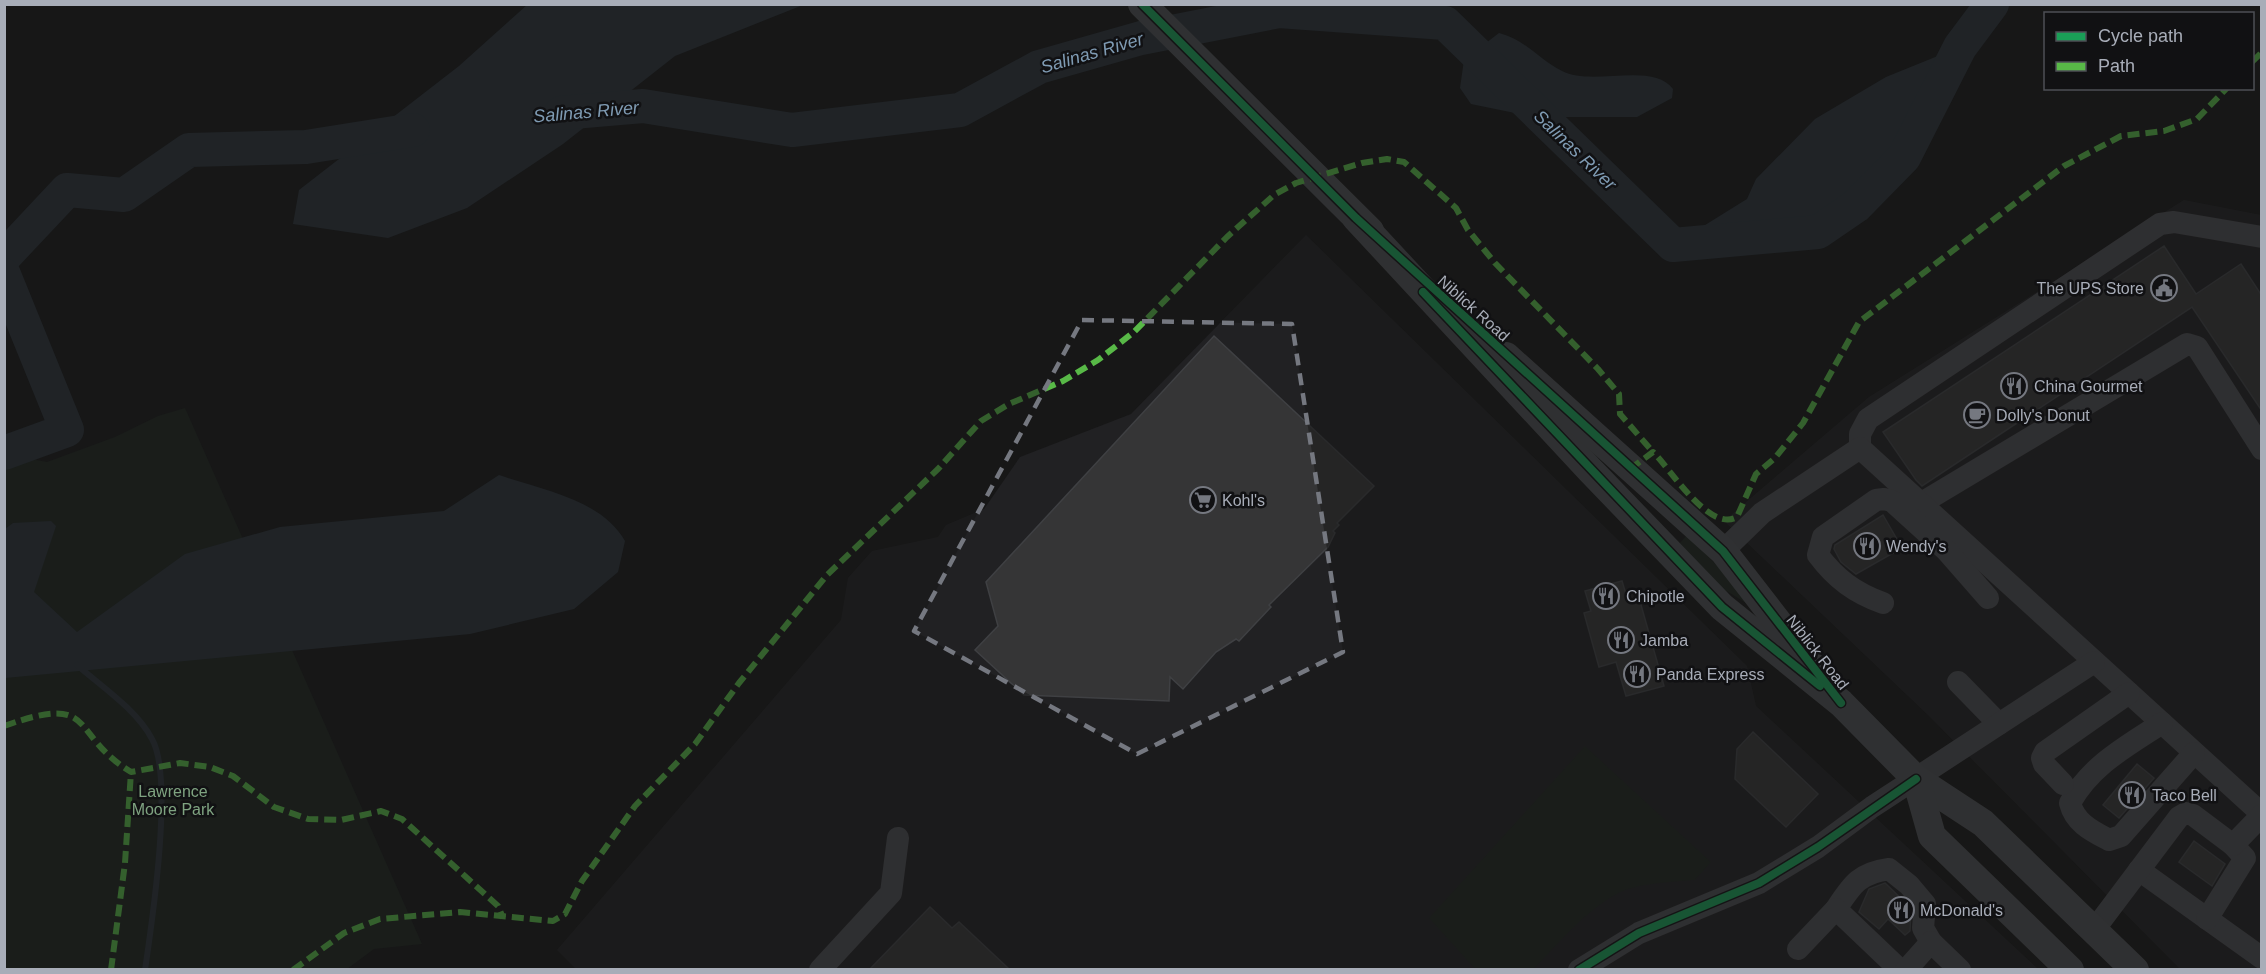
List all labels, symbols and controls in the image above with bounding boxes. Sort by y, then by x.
legend [2044,12,2254,90]
text: Cycle path [2098,26,2183,46]
water label: Salinas River [1038,28,1147,77]
text: Path [2098,56,2135,76]
water label: Salinas River [532,97,641,127]
water label: Salinas River [1530,106,1621,195]
street label: Niblick Road [1435,272,1513,345]
public building icon: The UPS Store [2149,273,2179,303]
place label: The UPS Store [2036,280,2144,297]
restaurant icon: China Gourmet [1999,371,2029,401]
place label: China Gourmet [2034,378,2143,395]
cafe icon: Dolly's Donut [1962,400,1992,430]
place label: Dolly's Donut [1996,407,2090,424]
supermarket icon: Kohl's [1188,485,1218,515]
place label: Kohl's [1222,492,1265,509]
restaurant icon: Wendy's [1852,531,1882,561]
place label: Wendy's [1886,538,1947,555]
restaurant icon: Chipotle [1591,581,1621,611]
place label: Chipotle [1626,588,1685,605]
street label: Niblick Road [1783,612,1852,693]
restaurant icon: Jamba [1606,625,1636,655]
place label: Jamba [1640,632,1688,649]
restaurant icon: Panda Express [1622,659,1652,689]
place label: Panda Express [1656,666,1765,683]
restaurant icon: Taco Bell [2117,780,2147,810]
park label: Lawrence Moore Park [132,783,215,818]
place label: Taco Bell [2152,787,2217,804]
restaurant icon: McDonald's [1886,895,1916,925]
place label: McDonald's [1920,902,2003,919]

